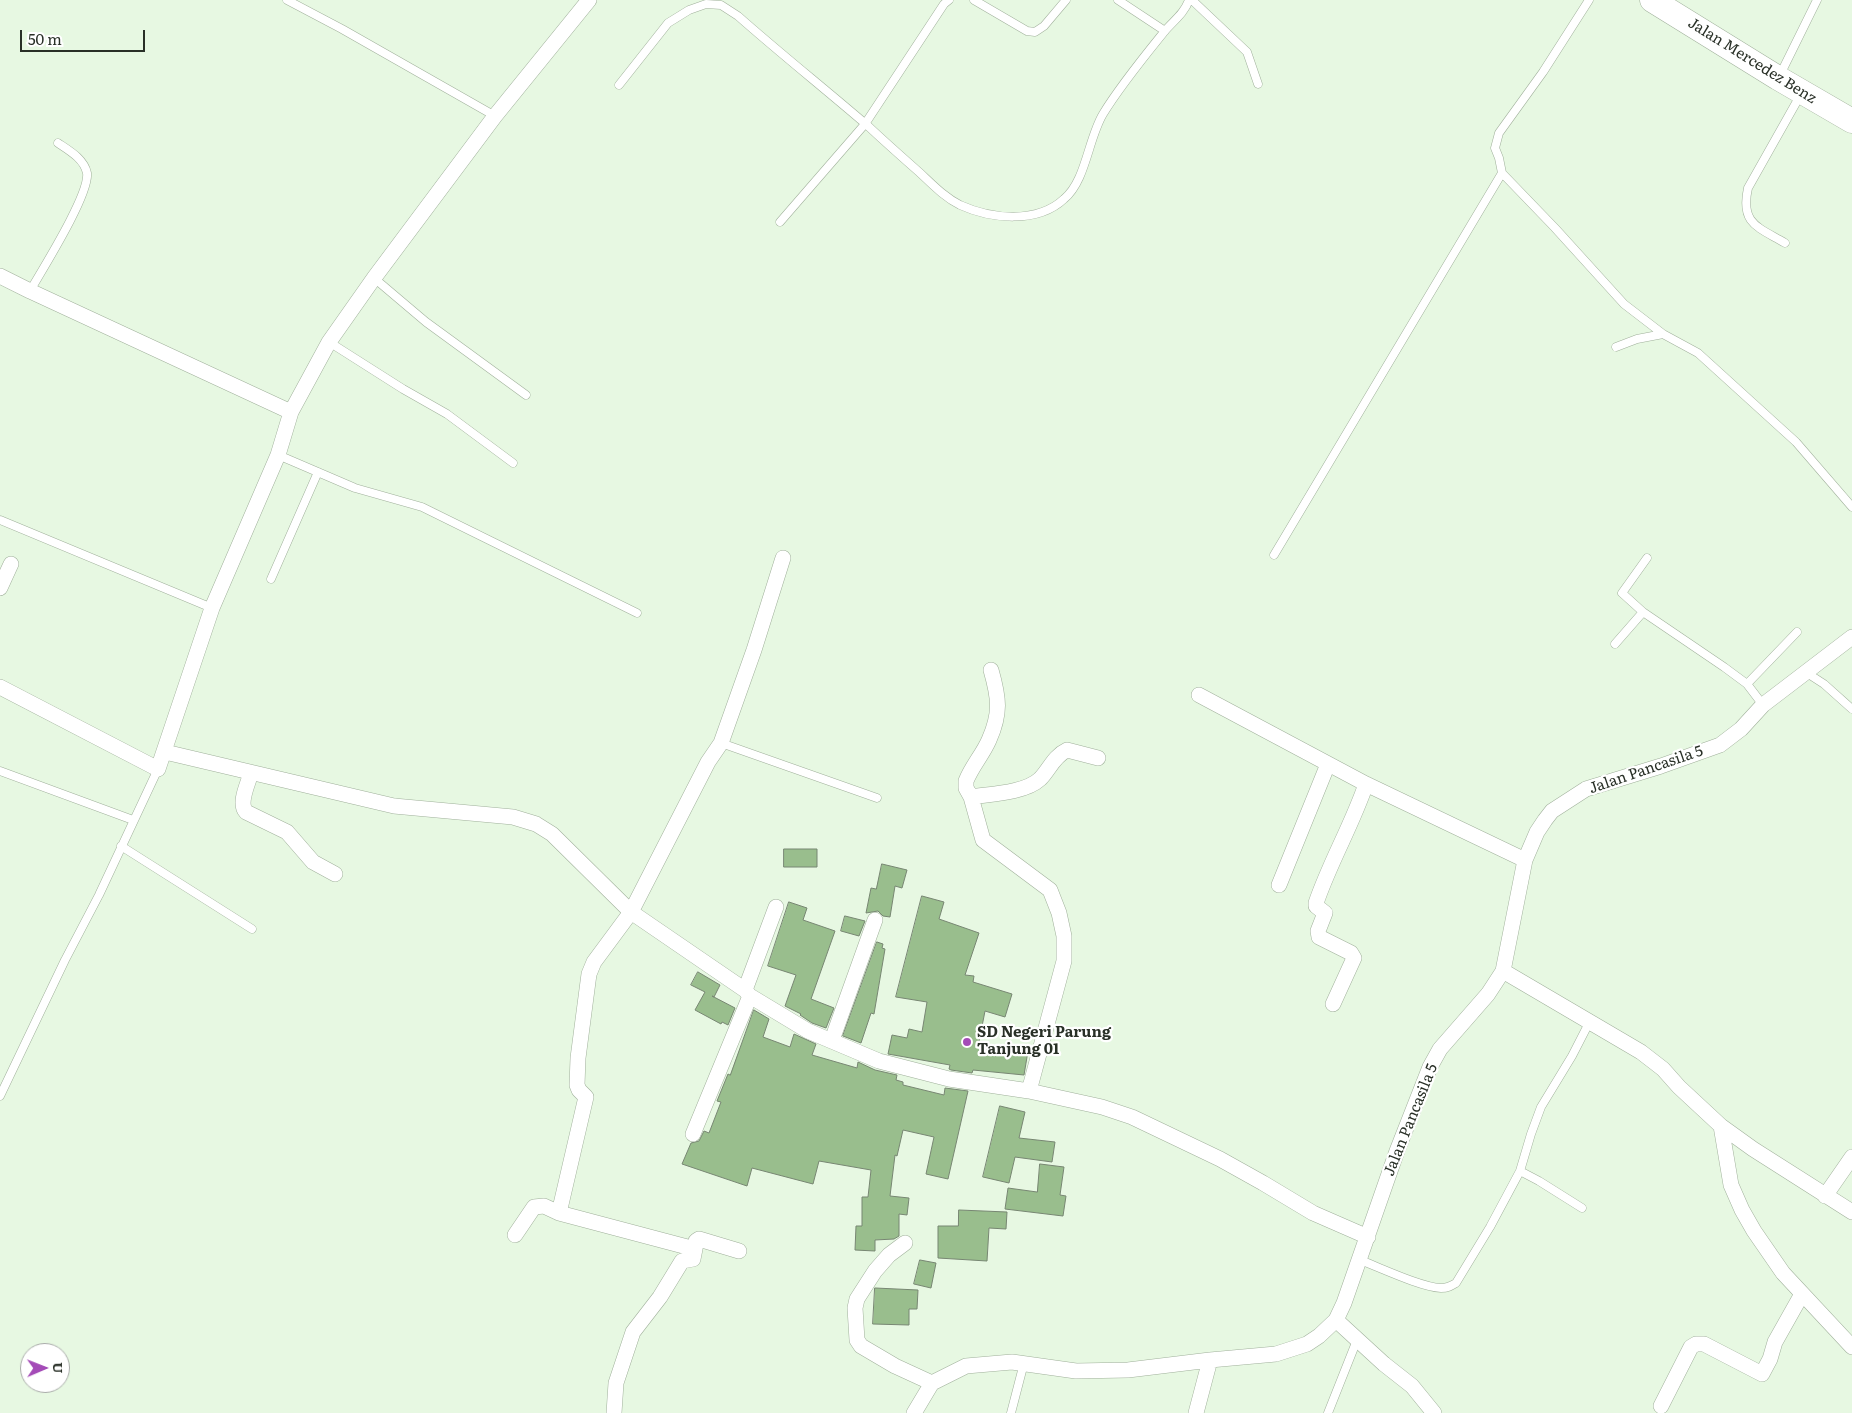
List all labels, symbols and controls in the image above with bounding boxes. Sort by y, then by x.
street label: Jalan Mercedez Benz [1684,14,1820,108]
scale bar [22,20,148,52]
text: 50 m [28,27,62,50]
street label: Jalan Pancasila 5 [1587,742,1705,798]
place label: SD Negeri Parung Tanjung 01 [977,1024,1111,1059]
marker: SD Negeri Parung Tanjung 01 [961,1036,973,1048]
street label: Jalan Pancasila 5 [1380,1061,1442,1179]
north arrow [20,1343,70,1393]
text: U [49,1362,69,1373]

